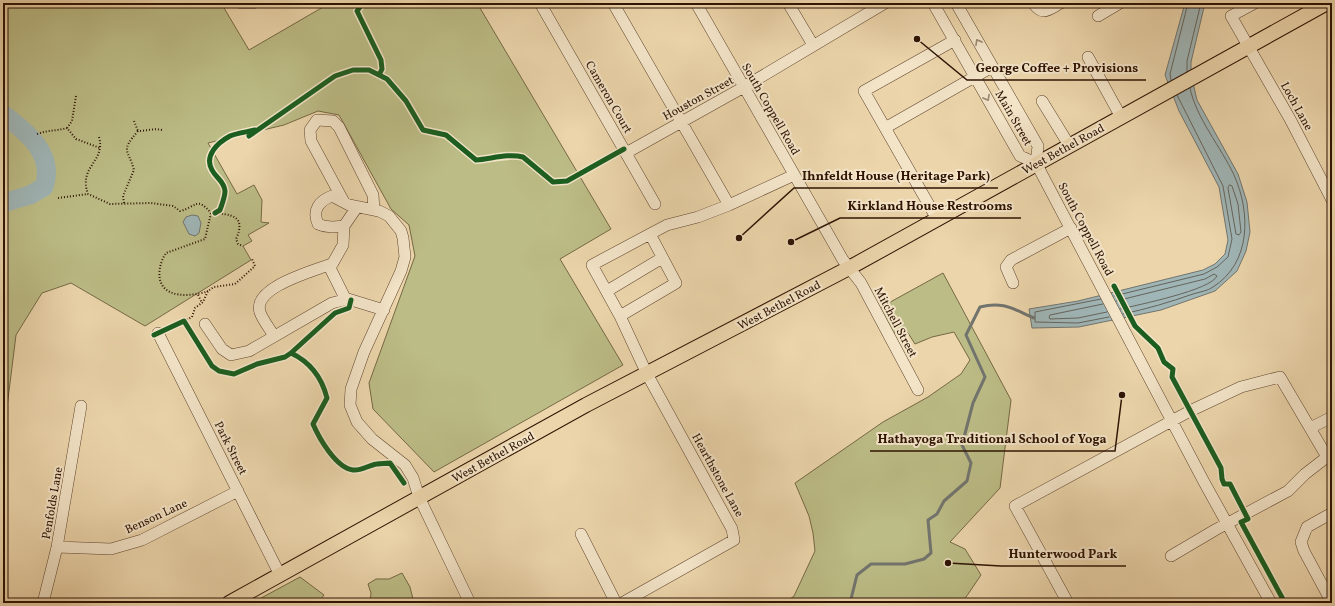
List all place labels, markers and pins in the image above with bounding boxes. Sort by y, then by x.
callout: George Coffee + Provisions [967,55,1146,80]
callout: Ihnfeldt House (Heritage Park) [794,163,998,188]
callout: Kirkland House Restrooms [840,193,1021,218]
callout: Hathayoga Traditional School of Yoga [870,426,1115,451]
callout: Hunterwood Park [1001,541,1126,566]

